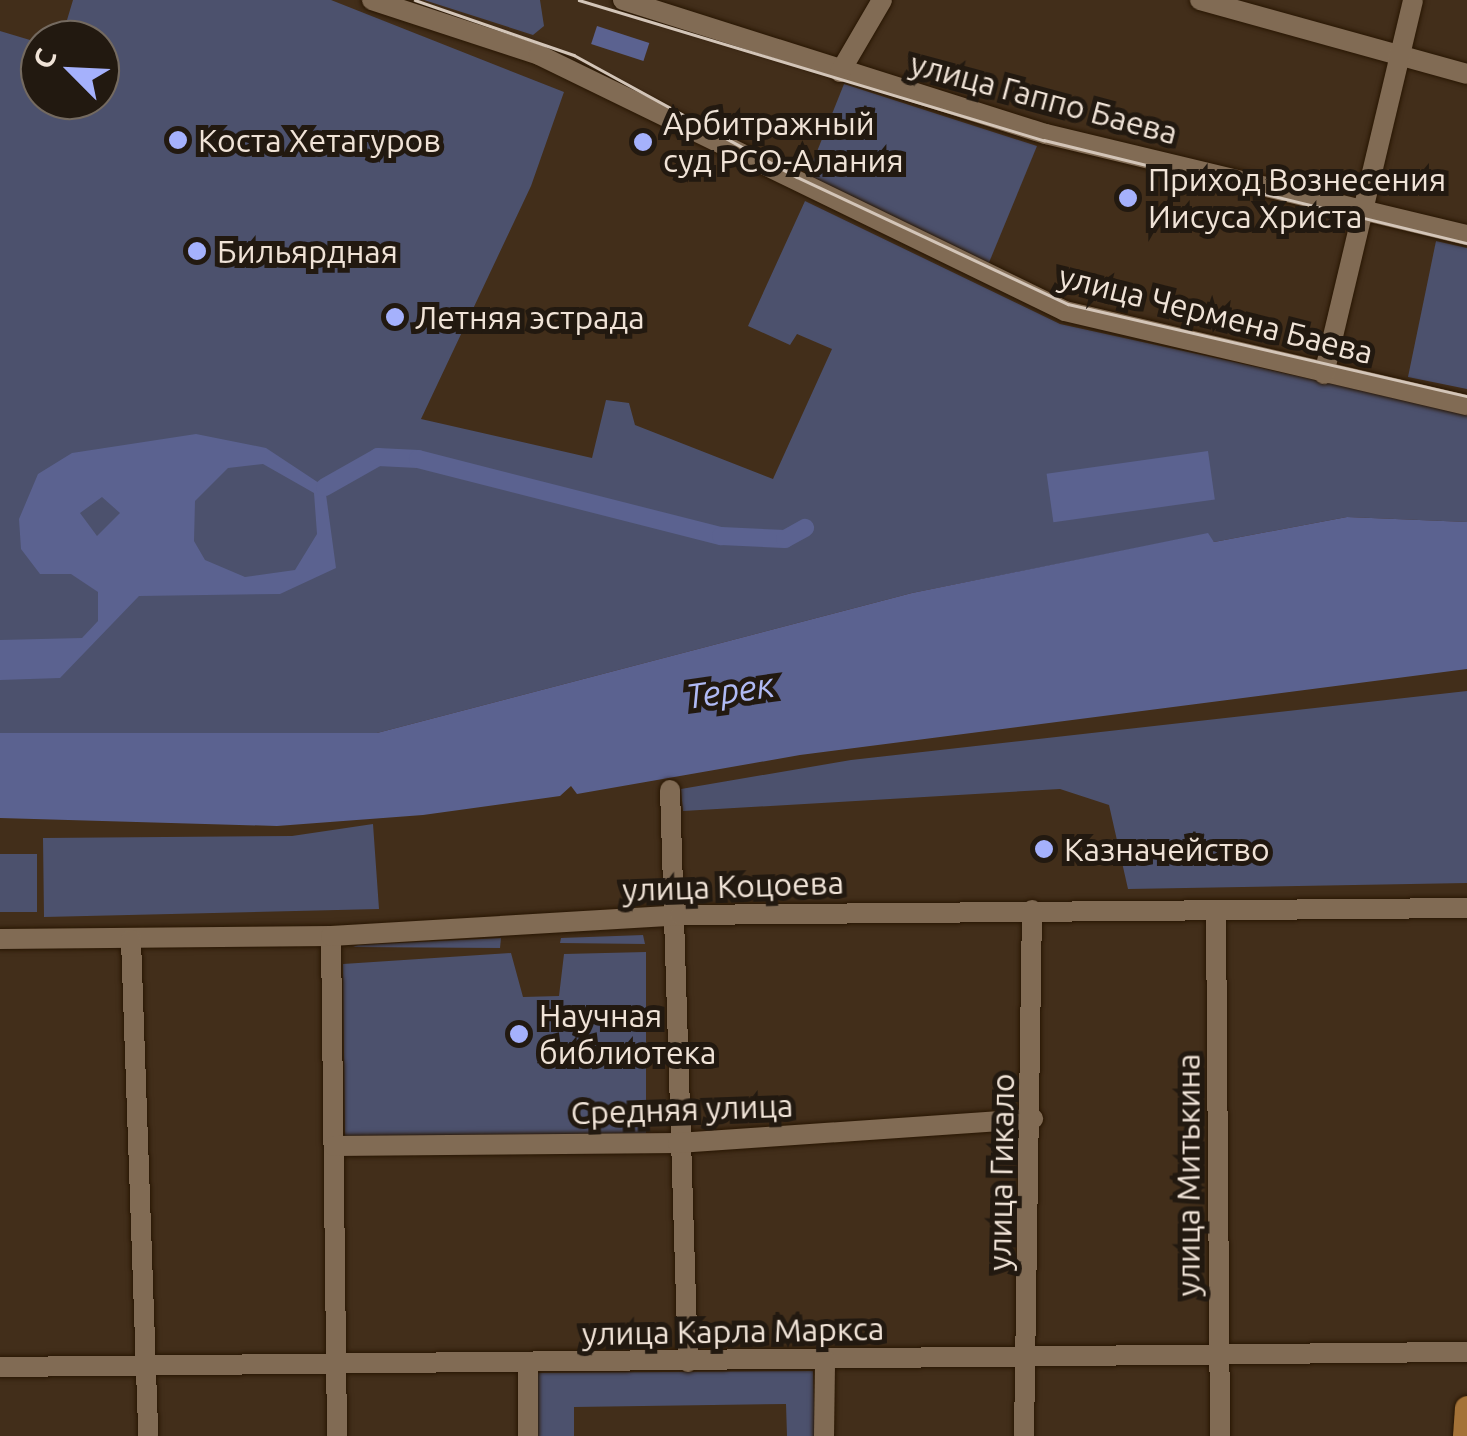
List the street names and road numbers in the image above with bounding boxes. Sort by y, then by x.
street label: улица Гаппо Баева [906,44,1182,152]
street label: улица Чермена Баева [1055,256,1377,372]
street label: улица Коцоева [621,863,845,909]
street label: улица Митькина [1169,1053,1207,1297]
street label: улица Гикало [980,1073,1022,1271]
street label: Средняя улица [570,1086,794,1132]
street label: улица Карла Маркса [582,1309,884,1353]

